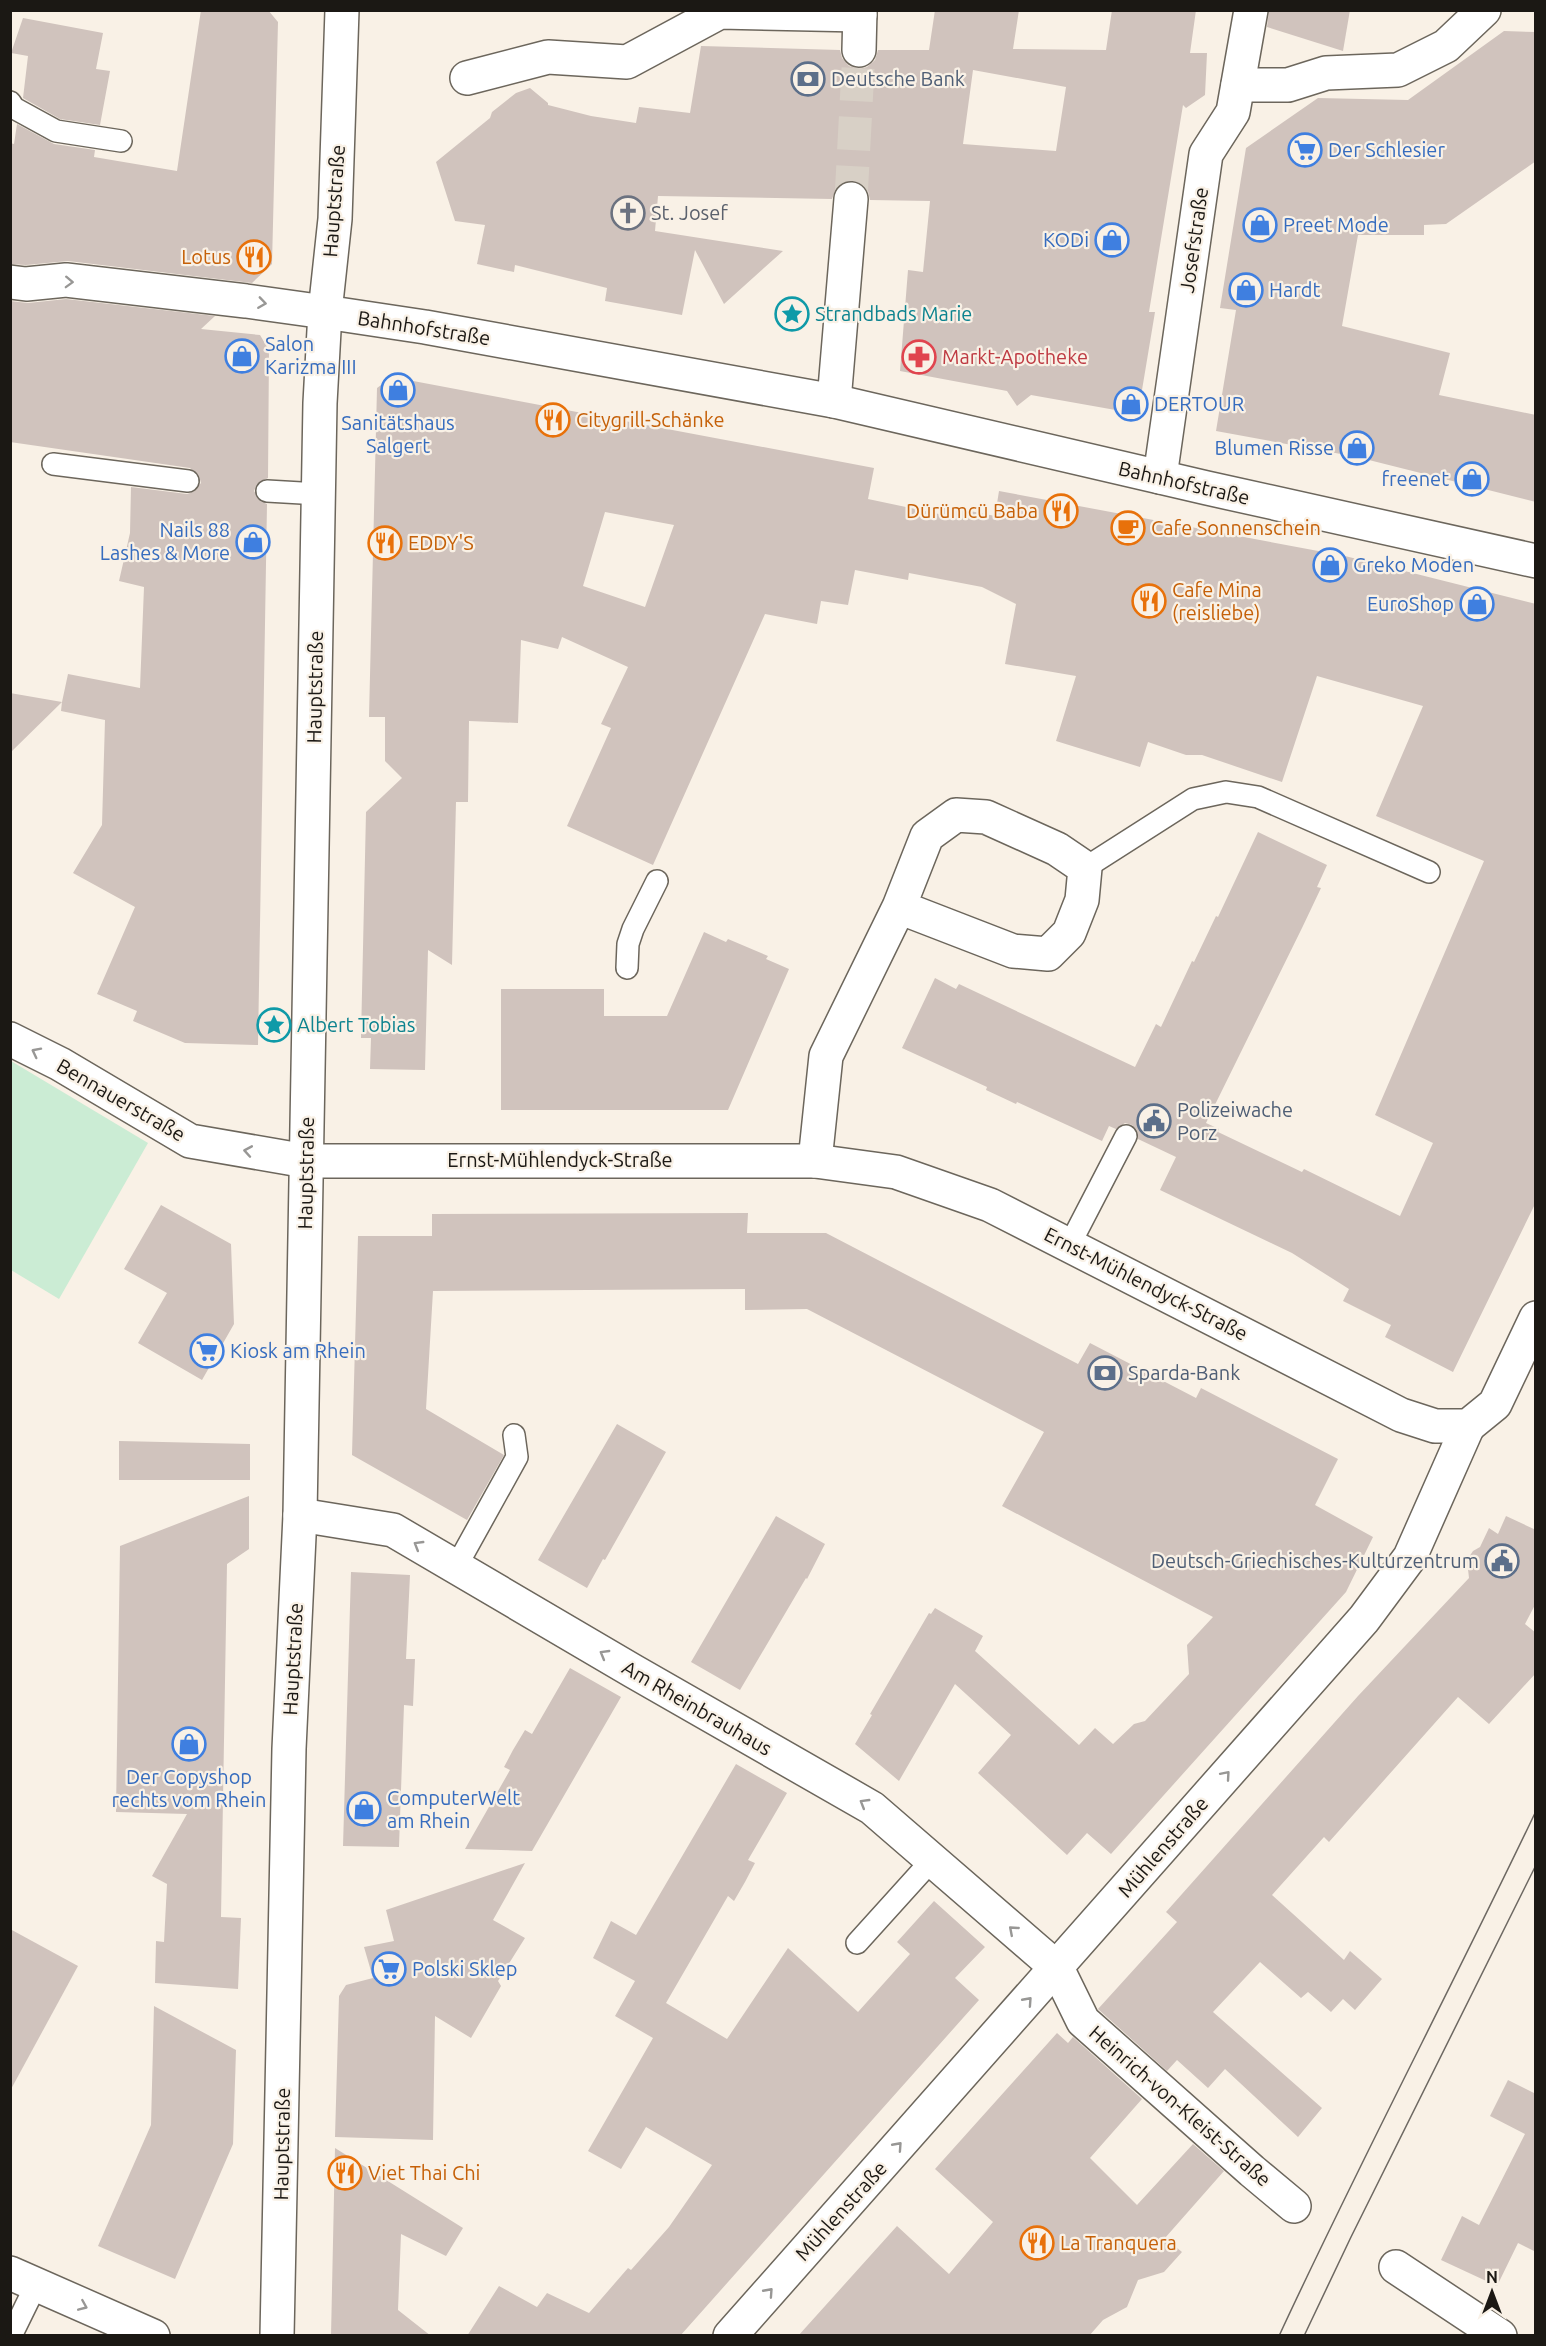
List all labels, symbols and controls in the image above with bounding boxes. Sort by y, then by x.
bank icon: Deutsche Bank [790,61,826,97]
place label: Deutsche Bank [831,67,965,90]
supermarket icon: Der Schlesier [1287,132,1323,168]
place label: Der Schlesier [1328,138,1445,161]
street label: Hauptstraße [318,144,349,258]
street label: Josefstraße [1175,186,1212,294]
church icon: St. Josef [610,195,646,231]
place label: St. Josef [651,201,728,224]
shop icon: Preet Mode [1242,207,1278,243]
place label: Preet Mode [1283,213,1389,236]
shop icon: KODi [1094,222,1130,258]
place label: KODi [1043,228,1089,251]
restaurant icon: Lotus [236,239,272,275]
place label: Lotus [181,245,231,268]
shop icon: Hardt [1228,272,1264,308]
one-way arrow [64,275,73,288]
place label: Hardt [1269,278,1320,301]
one-way arrow [258,296,267,308]
place icon: Strandbads Marie [774,296,810,332]
place label: Strandbads Marie [815,302,972,325]
street label: Bahnhofstraße [356,306,492,349]
place label: Salon Karizma III [265,332,357,378]
shop icon: Salon Karizma III [224,338,260,374]
pharmacy icon: Markt-Apotheke [901,339,937,375]
place label: Markt-Apotheke [942,345,1088,368]
shop icon: Sanitätshaus Salgert [380,372,416,408]
shop icon: DERTOUR [1113,386,1149,422]
place label: DERTOUR [1154,392,1244,415]
restaurant icon: Citygrill-Schänke [535,402,571,438]
place label: Citygrill-Schänke [576,408,725,431]
place label: Sanitätshaus Salgert [341,411,455,457]
shop icon: Blumen Risse [1339,430,1375,466]
place label: Blumen Risse [1215,436,1334,459]
street label: Bahnhofstraße [1116,456,1252,509]
shop icon: freenet [1454,461,1490,497]
place label: freenet [1381,467,1449,490]
restaurant icon: Dürümcü Baba [1043,493,1079,529]
place label: Dürümcü Baba [906,499,1038,522]
cafe icon: Cafe Sonnenschein [1110,510,1146,546]
place label: Cafe Sonnenschein [1151,516,1321,539]
place label: Nails 88 Lashes & More [100,518,230,564]
shop icon: Nails 88 Lashes & More [235,524,271,560]
restaurant icon: EDDY'S [367,525,403,561]
place label: EDDY'S [408,531,474,554]
shop icon: Greko Moden [1312,547,1348,583]
place label: Greko Moden [1353,553,1474,576]
place label: Cafe Mina (reisliebe) [1172,578,1262,624]
restaurant icon: Cafe Mina (reisliebe) [1131,583,1167,619]
shop icon: EuroShop [1459,586,1495,622]
place label: EuroShop [1367,592,1454,615]
street label: Hauptstraße [302,630,327,744]
place icon: Albert Tobias [256,1007,292,1043]
place label: Albert Tobias [297,1013,415,1036]
one-way arrow [32,1048,43,1059]
street label: Bennauerstraße [53,1054,190,1146]
place label: Polizeiwache Porz [1177,1098,1293,1144]
public building icon: Polizeiwache Porz [1136,1103,1172,1139]
street label: Hauptstraße [293,1116,318,1230]
one-way arrow [244,1145,254,1158]
street label: Ernst-Mühlendyck-Straße [447,1148,673,1171]
street label: Ernst-Mühlendyck-Straße [1041,1222,1252,1345]
supermarket icon: Kiosk am Rhein [189,1333,225,1369]
place label: Kiosk am Rhein [230,1339,366,1362]
bank icon: Sparda-Bank [1087,1355,1123,1391]
place label: Sparda-Bank [1128,1361,1240,1384]
one-way arrow [414,1540,424,1552]
public building icon: Deutsch-Griechisches-Kulturzentrum [1484,1543,1520,1579]
place label: Deutsch-Griechisches-Kulturzentrum [1151,1549,1479,1572]
street label: Hauptstraße [278,1602,307,1716]
one-way arrow [600,1650,610,1662]
street label: Am Rheinbrauhaus [618,1655,776,1760]
shop icon: Der Copyshop rechts vom Rhein [171,1726,207,1762]
place label: Der Copyshop rechts vom Rhein [112,1765,266,1811]
one-way arrow [1219,1771,1230,1782]
place label: ComputerWelt am Rhein [387,1786,520,1832]
shop icon: ComputerWelt am Rhein [346,1791,382,1827]
street label: Mühlenstraße [1113,1792,1212,1902]
one-way arrow [860,1799,870,1811]
one-way arrow [1009,1926,1020,1937]
supermarket icon: Polski Sklep [371,1951,407,1987]
place label: Polski Sklep [412,1957,517,1980]
one-way arrow [1021,1997,1032,2007]
street label: Heinrich-von-Kleist-Straße [1085,2020,1276,2191]
street label: Hauptstraße [269,2087,294,2201]
one-way arrow [891,2142,902,2153]
restaurant icon: Viet Thai Chi [327,2155,363,2191]
street label: Mühlenstraße [790,2156,891,2265]
place label: Viet Thai Chi [368,2161,480,2184]
restaurant icon: La Tranquera [1019,2225,1055,2261]
place label: La Tranquera [1060,2231,1177,2254]
north arrow [1462,2262,1522,2322]
text: N [1486,2268,1498,2286]
one-way arrow [762,2288,773,2299]
one-way arrow [77,2299,88,2311]

